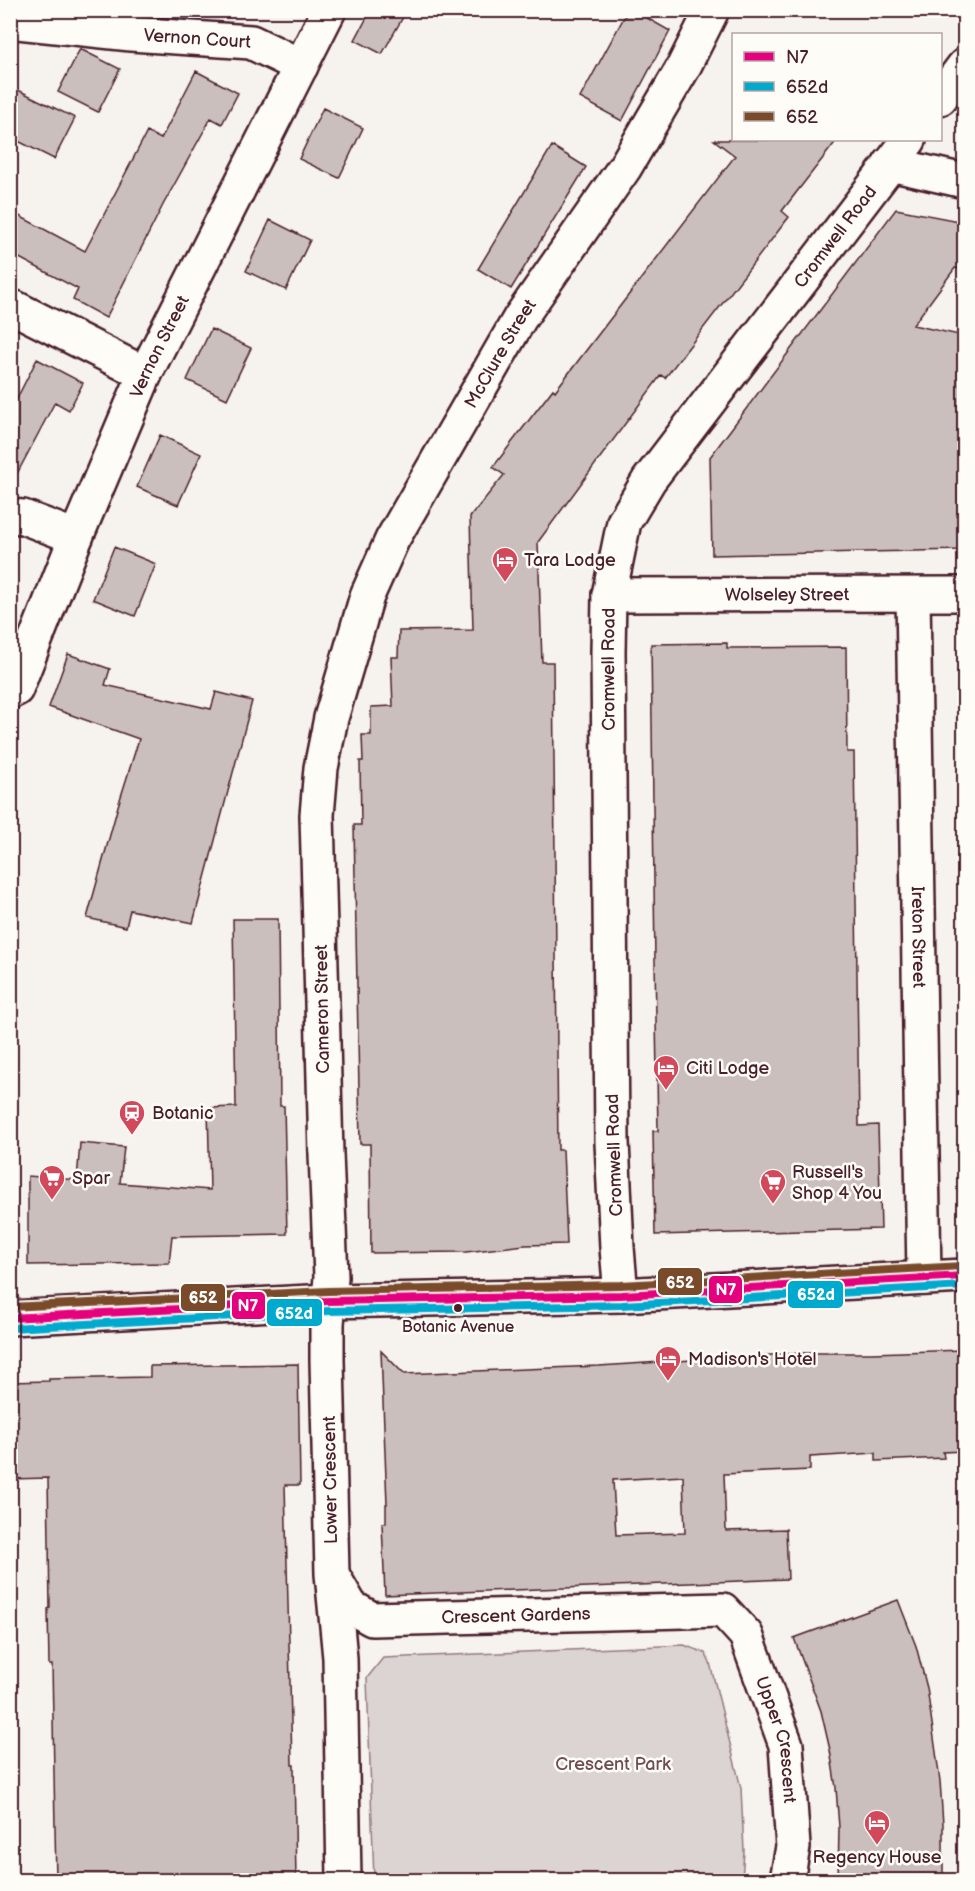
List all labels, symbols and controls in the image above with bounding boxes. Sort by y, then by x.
street label: Vernon Court [143,25,252,53]
legend [732,33,942,141]
text: N7 [786,47,809,68]
text: 652d [786,77,828,98]
text: 652 [786,107,818,128]
street label: Cromwell Road [790,182,881,292]
street label: Vernon Street [126,292,194,401]
street label: McClure Street [460,295,541,412]
hotel icon: Tara Lodge [490,545,520,583]
place label: Tara Lodge [524,550,616,571]
street label: Wolseley Street [725,584,850,606]
street label: Cromwell Road [598,608,620,731]
street label: Ireton Street [907,886,929,988]
street label: Cameron Street [311,944,334,1074]
hotel icon: Citi Lodge [651,1053,681,1091]
place label: Citi Lodge [686,1058,769,1079]
street label: Cromwell Road [602,1093,627,1217]
station icon: Botanic [117,1098,147,1136]
place label: Botanic [152,1103,213,1124]
place label: Russell's Shop 4 You [792,1162,882,1204]
supermarket icon: Spar [37,1163,67,1201]
supermarket icon: Russell's Shop 4 You [758,1167,788,1205]
place label: Spar [72,1168,111,1189]
line badge: 652 [657,1267,703,1296]
text: 652 [666,1274,695,1293]
line badge: N7 [708,1275,743,1304]
line badge: 652d [787,1280,844,1309]
text: N7 [716,1281,737,1300]
line badge: 652 [180,1283,226,1312]
text: 652d [797,1286,835,1305]
text: 652 [189,1289,218,1308]
line badge: N7 [231,1291,266,1320]
text: N7 [238,1297,259,1316]
line badge: 652d [266,1298,323,1327]
marker: Botanic Avenue [452,1302,464,1314]
text: 652d [275,1305,313,1324]
place label: Botanic Avenue [402,1318,515,1337]
hotel icon: Madison's Hotel [653,1344,683,1382]
place label: Madison's Hotel [688,1349,817,1370]
street label: Lower Crescent [319,1415,342,1544]
street label: Crescent Gardens [441,1603,591,1628]
street label: Upper Crescent [751,1673,800,1804]
park label: Crescent Park [555,1754,671,1775]
hotel icon: Regency House [862,1808,892,1846]
place label: Regency House [813,1847,942,1868]

